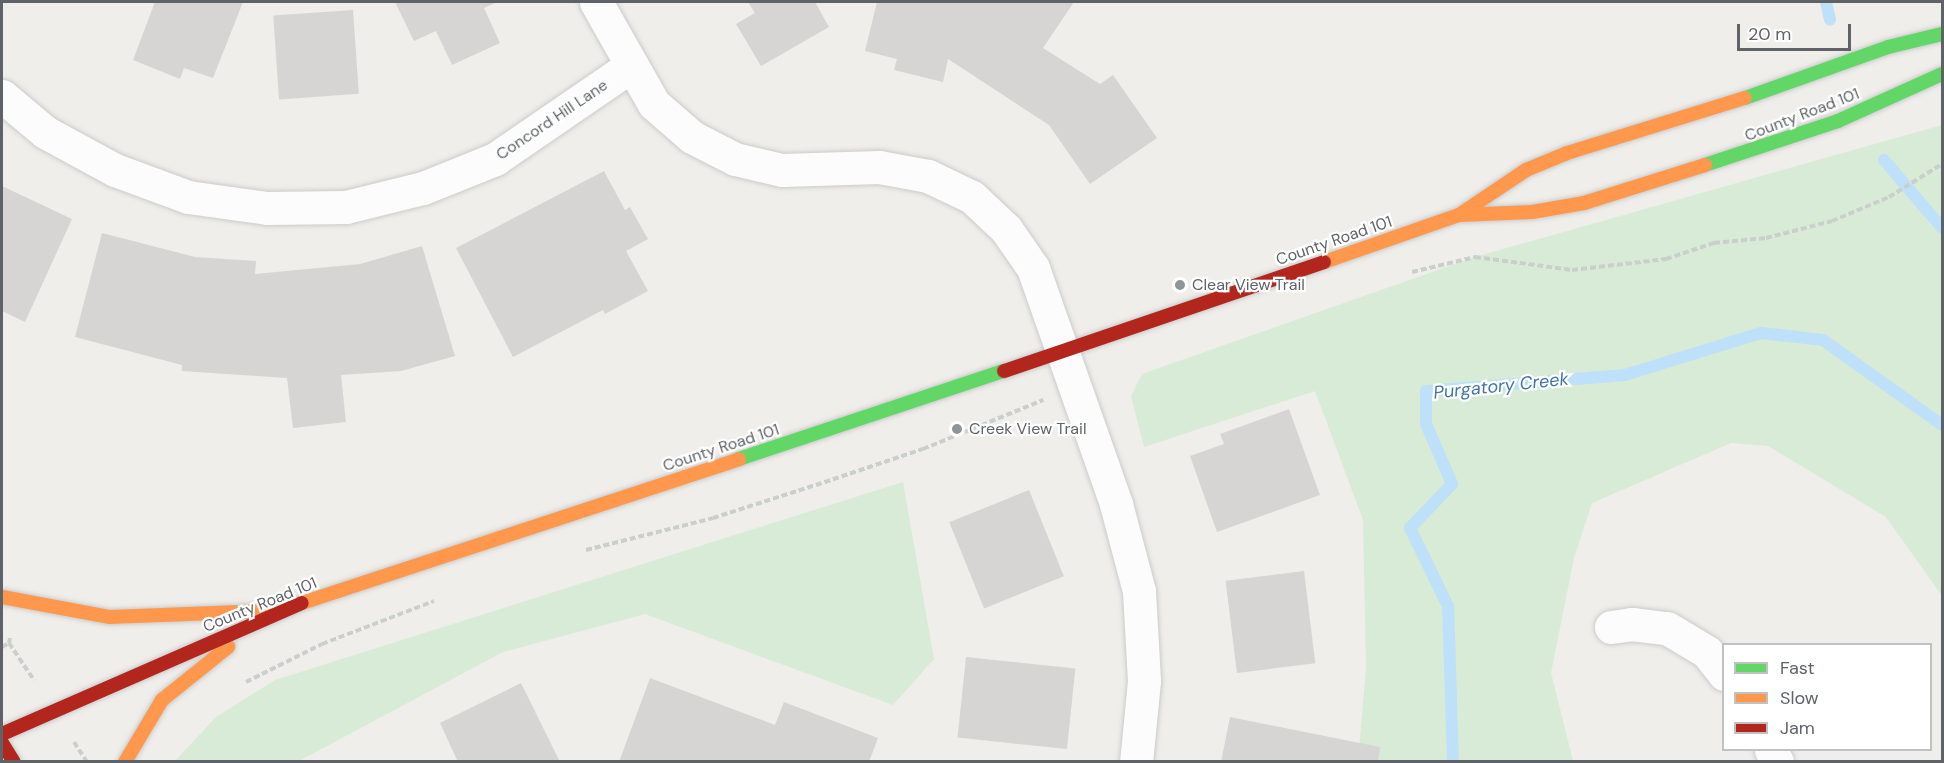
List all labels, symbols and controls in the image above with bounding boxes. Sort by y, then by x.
scale bar [1740,12,1854,50]
text: 20 m [1748,22,1791,46]
street label: Concord Hill Lane [493,76,611,164]
street label: County Road 101 [1742,84,1862,146]
street label: County Road 101 [1274,212,1394,270]
place label: Clear View Trail [1192,275,1305,295]
marker: Clear View Trail [1173,278,1187,292]
water label: Purgatory Creek [1432,368,1570,404]
place label: Creek View Trail [969,419,1086,439]
street label: County Road 101 [660,420,782,476]
marker: Creek View Trail [950,422,964,436]
street label: County Road 101 [200,573,320,637]
legend [1722,643,1932,751]
text: Fast [1780,656,1815,680]
text: Slow [1780,686,1819,710]
text: Jam [1780,716,1815,740]

